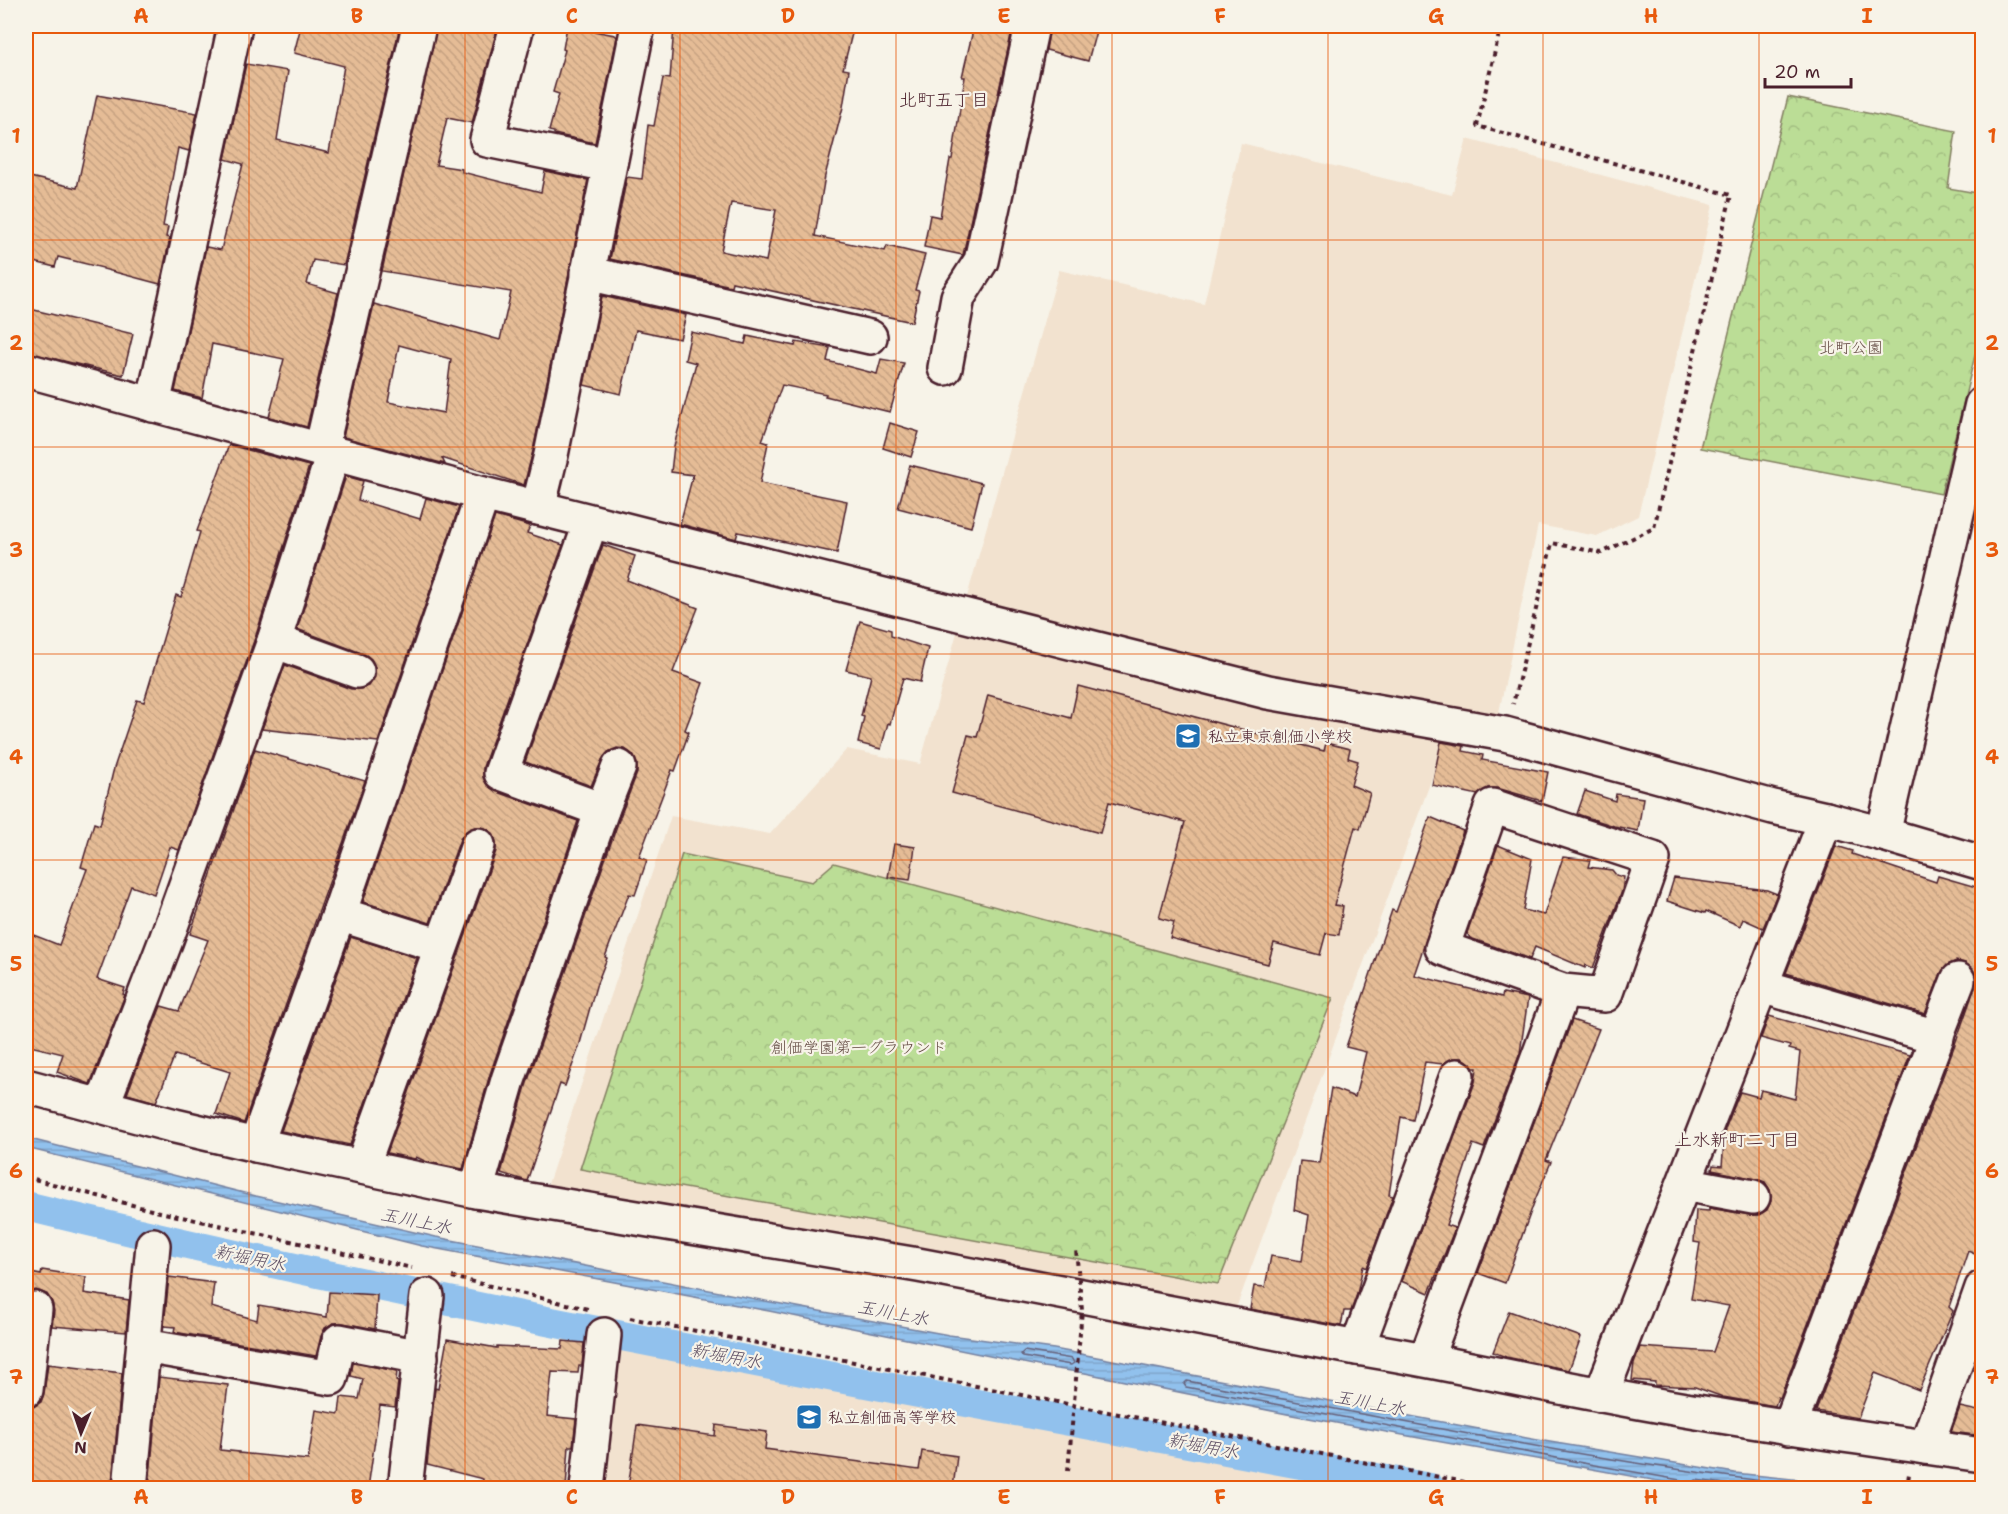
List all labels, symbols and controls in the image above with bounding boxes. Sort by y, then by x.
text: A [133,3,149,29]
text: B [351,3,363,29]
text: C [566,3,578,29]
text: D [781,3,795,29]
text: E [997,3,1011,29]
text: F [1214,3,1226,29]
text: G [1428,3,1444,29]
text: H [1644,3,1658,29]
text: I [1861,3,1873,29]
scale bar [1765,51,1850,89]
text: 20 m [1774,60,1820,84]
district label: 北町五丁目 [899,88,989,112]
text: 1 [11,123,21,149]
text: 1 [1987,123,1997,149]
text: 2 [9,330,23,356]
text: 2 [1985,330,1999,356]
park label: 北町公園 [1819,337,1883,358]
text: 3 [9,537,23,563]
text: 3 [1985,537,1999,563]
school or university icon: 私立東京創価小学校 [1173,721,1203,751]
place label: 私立東京創価小学校 [1208,726,1352,747]
text: 4 [9,744,23,770]
text: 4 [1985,744,1999,770]
text: 5 [10,951,22,977]
text: 5 [1986,951,1998,977]
park label: 創価学園第一グラウンド [771,1037,947,1058]
district label: 上水新町二丁目 [1674,1128,1800,1152]
text: 6 [9,1158,23,1184]
text: 6 [1985,1158,1999,1184]
water label: 玉川上水 [378,1202,454,1240]
water label: 新堀用水 [212,1239,288,1277]
water label: 玉川上水 [855,1294,931,1332]
water label: 新堀用水 [688,1337,764,1375]
text: 7 [9,1364,23,1390]
text: 7 [1985,1364,1999,1390]
water label: 玉川上水 [1332,1384,1408,1422]
school or university icon: 私立創価高等学校 [794,1402,824,1432]
north arrow [51,1403,111,1463]
place label: 私立創価高等学校 [828,1407,956,1428]
water label: 新堀用水 [1165,1427,1241,1465]
text: N [74,1437,87,1458]
text: A [133,1484,149,1510]
text: B [351,1484,363,1510]
text: C [566,1484,578,1510]
text: D [781,1484,795,1510]
text: E [997,1484,1011,1510]
text: F [1214,1484,1226,1510]
text: G [1428,1484,1444,1510]
text: H [1644,1484,1658,1510]
text: I [1861,1484,1873,1510]

